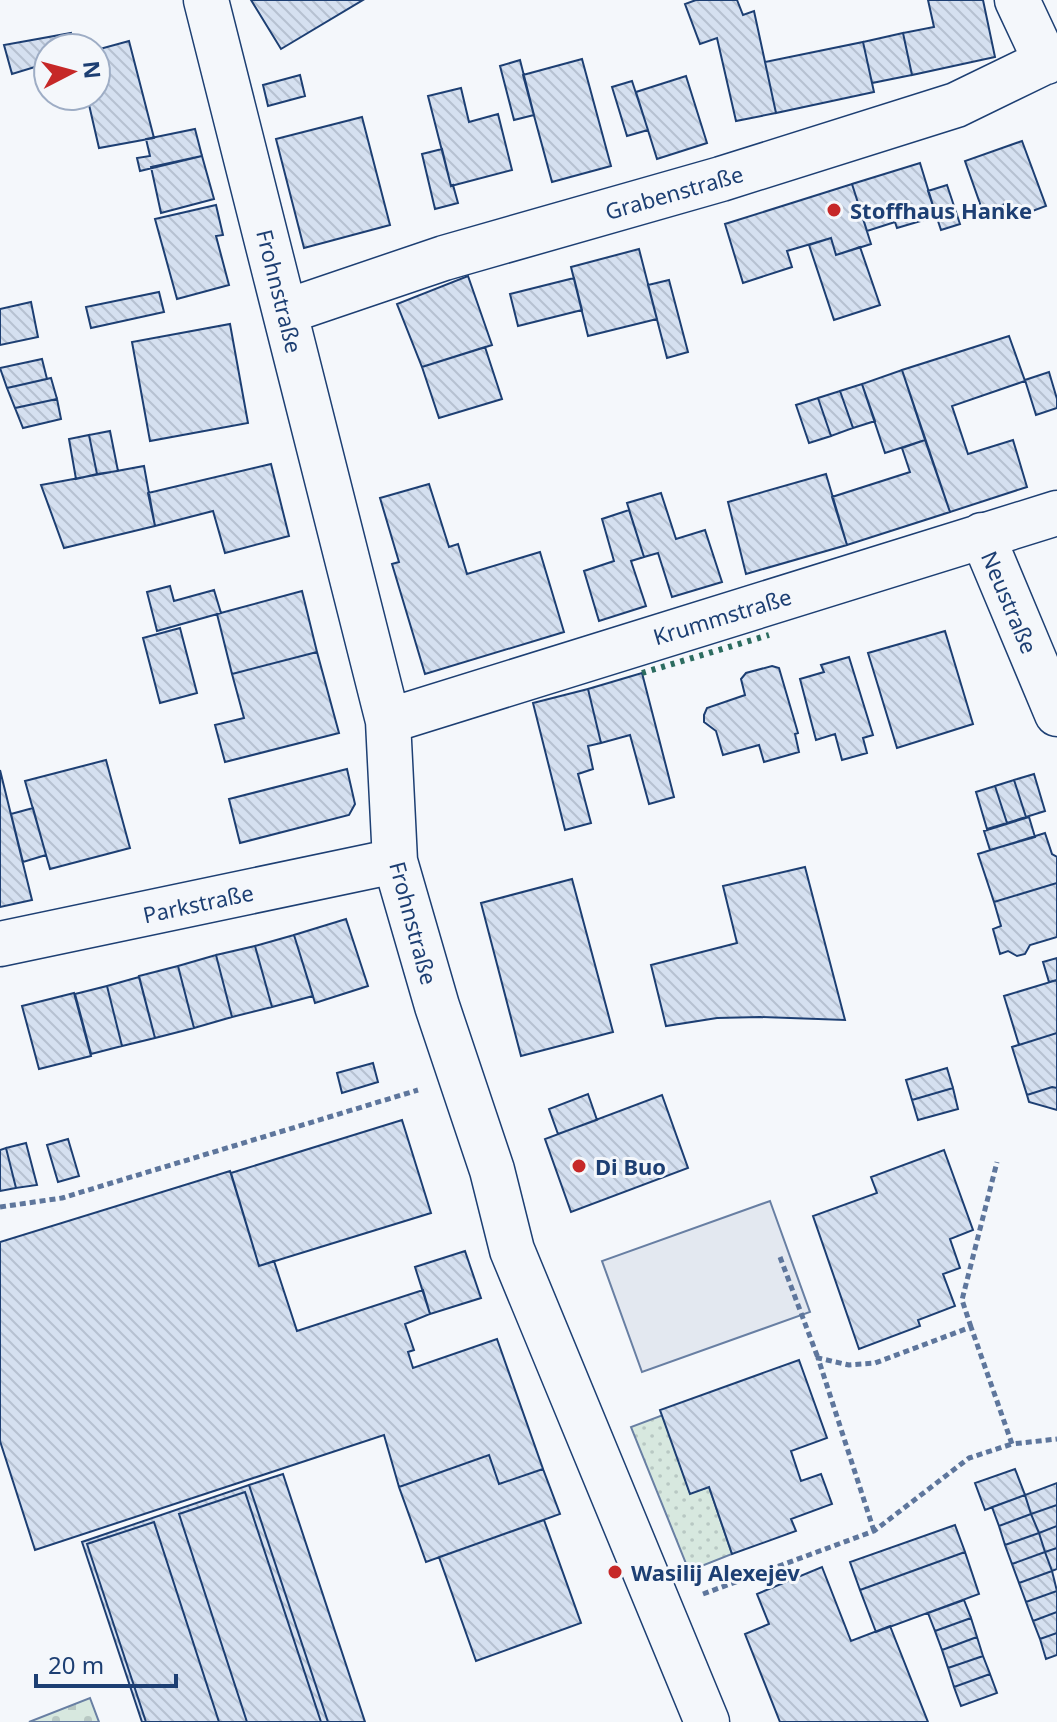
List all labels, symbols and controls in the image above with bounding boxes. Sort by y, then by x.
north arrow [32,32,112,112]
text: N [77,59,109,80]
street label: Grabenstraße [601,158,747,226]
place label: Stoffhaus Hanke [850,195,1032,225]
marker: Stoffhaus Hanke [825,201,843,219]
street label: Frohnstraße [250,226,310,356]
street label: Neustraße [975,546,1045,658]
street label: Krummstraße [649,581,795,651]
street label: Frohnstraße [383,858,445,988]
street label: Parkstraße [140,877,256,929]
place label: Di Buo [595,1151,666,1181]
marker: Di Buo [570,1157,588,1175]
place label: Wasilij Alexejev [631,1557,800,1587]
marker: Wasilij Alexejev [606,1563,624,1581]
scale bar [36,1638,176,1688]
text: 20 m [48,1648,104,1681]

